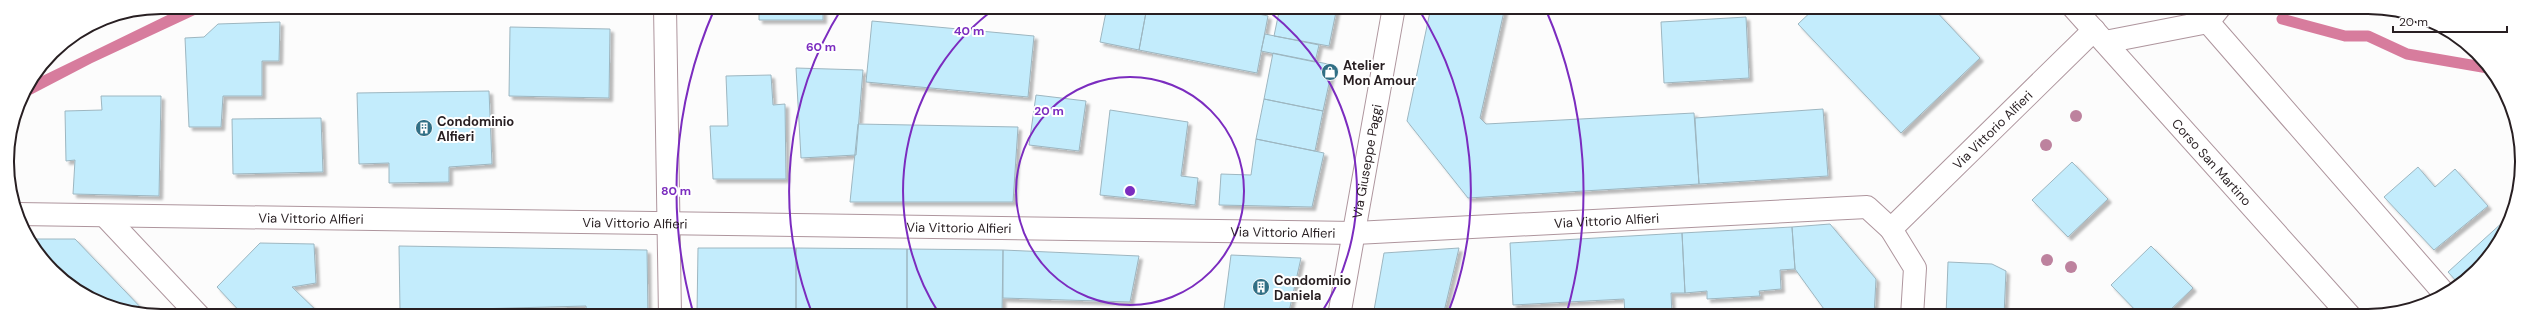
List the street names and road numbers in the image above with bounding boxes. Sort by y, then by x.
street label: Via Vittorio Alfieri [1949,87,2036,173]
street label: Via Giuseppe Paggi [1348,103,1385,220]
street label: Corso San Martino [2168,115,2256,209]
street label: Via Vittorio Alfieri [258,209,364,227]
street label: Via Vittorio Alfieri [1554,209,1660,231]
street label: Via Vittorio Alfieri [582,214,688,232]
street label: Via Vittorio Alfieri [906,218,1012,237]
street label: Via Vittorio Alfieri [1230,223,1336,241]

